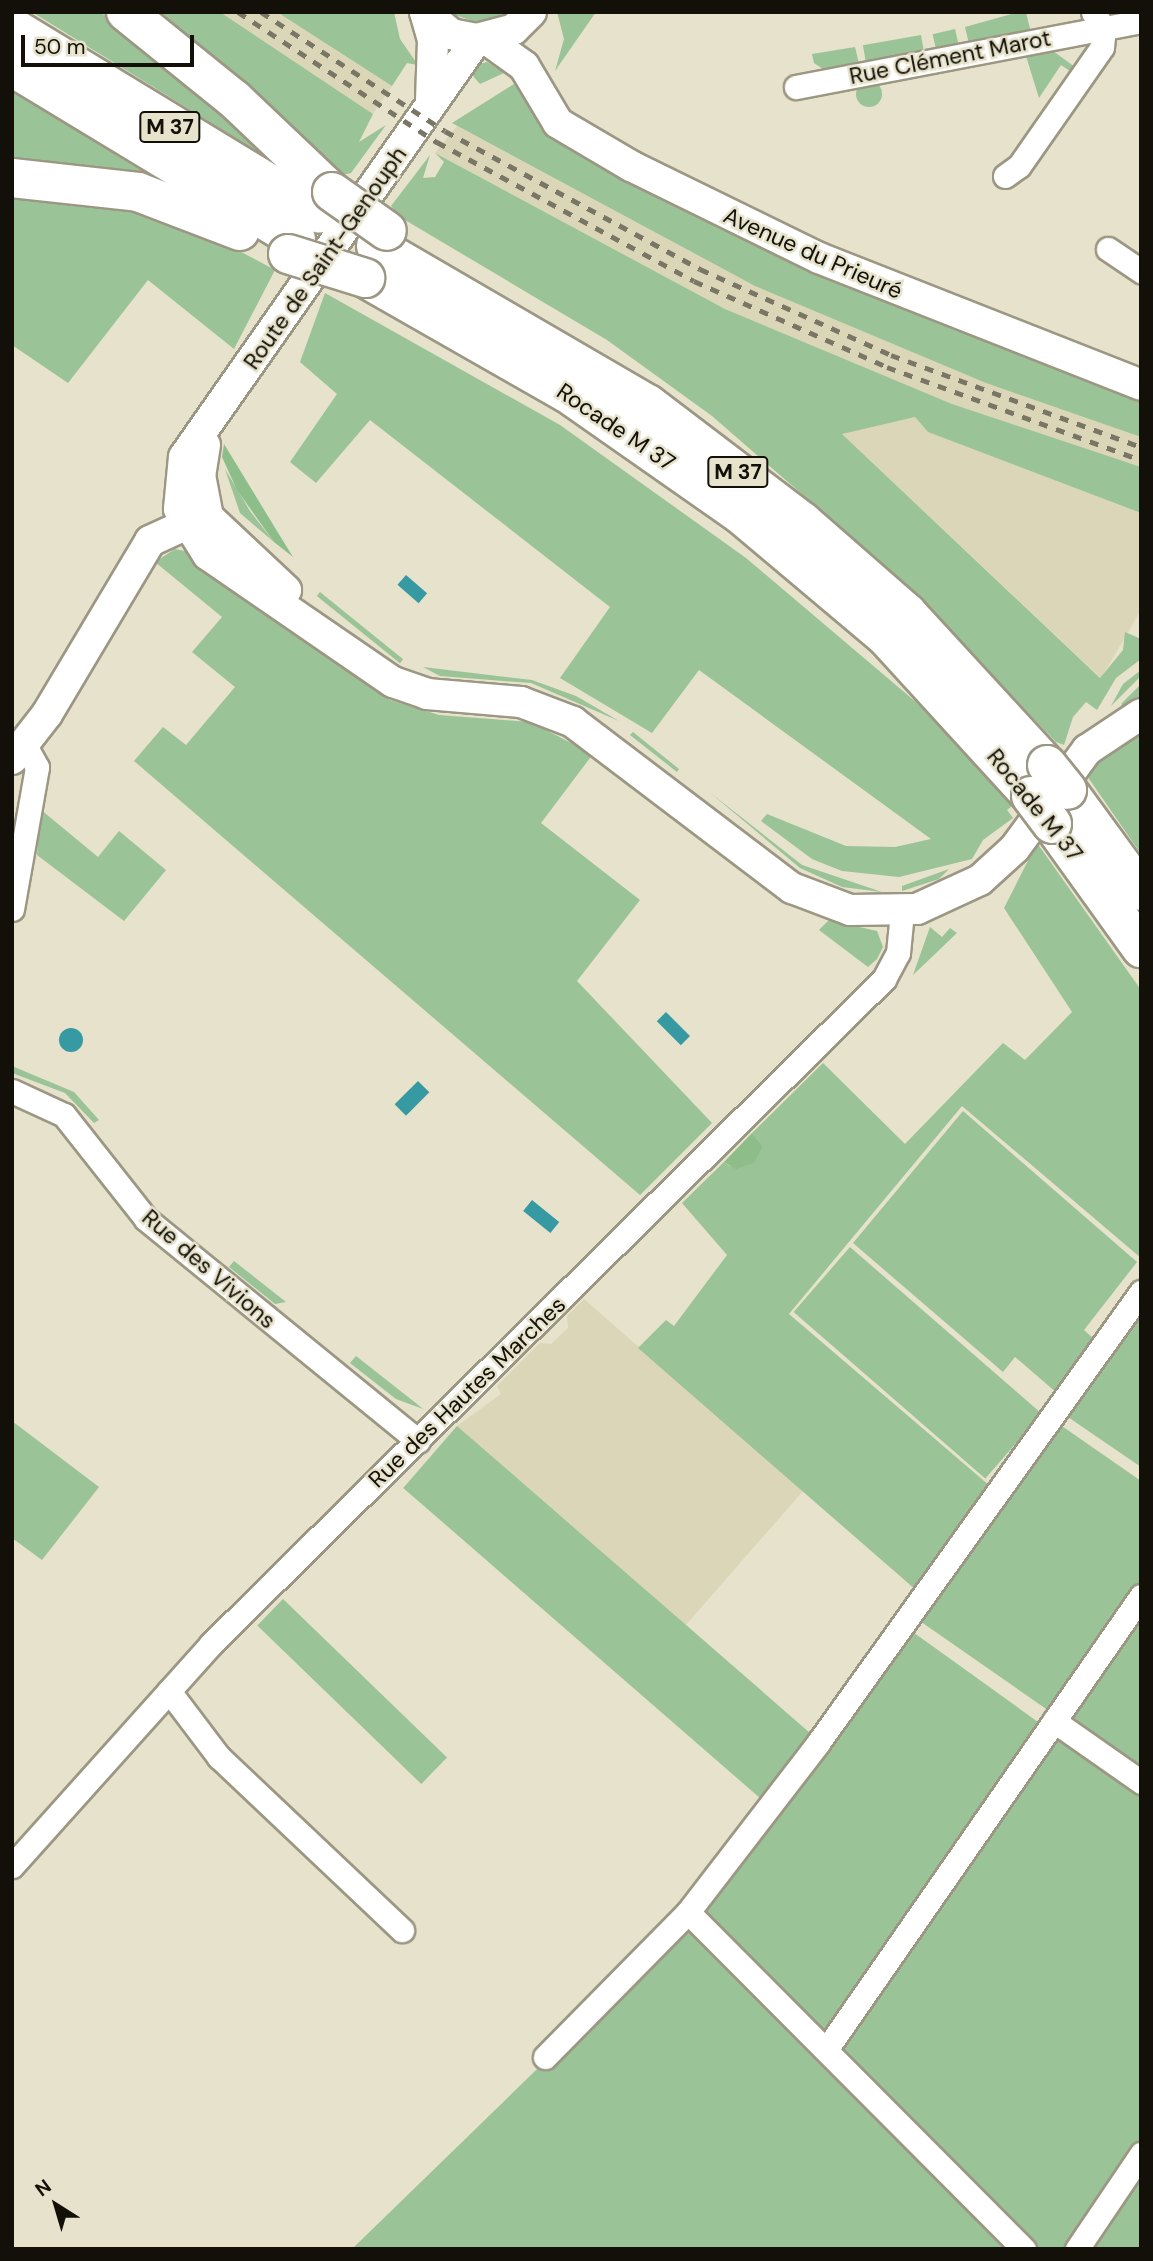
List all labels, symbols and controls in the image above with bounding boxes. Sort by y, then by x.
scale bar [24,21,198,65]
street label: Rue Clément Marot [847,24,1053,90]
text: 50 m [34,33,85,61]
road number: M 37 [138,110,202,144]
street label: Route de Saint-Genouph [238,141,412,375]
street label: Avenue du Prieuré [719,201,907,305]
street label: Rocade M 37 [552,377,680,477]
road number: M 37 [706,454,770,490]
street label: Rocade M 37 [981,743,1089,867]
street label: Rue des Vivions [137,1203,281,1335]
street label: Rue des Hautes Marches [363,1291,571,1493]
north arrow [21,2170,91,2240]
text: N [30,2174,56,2202]

